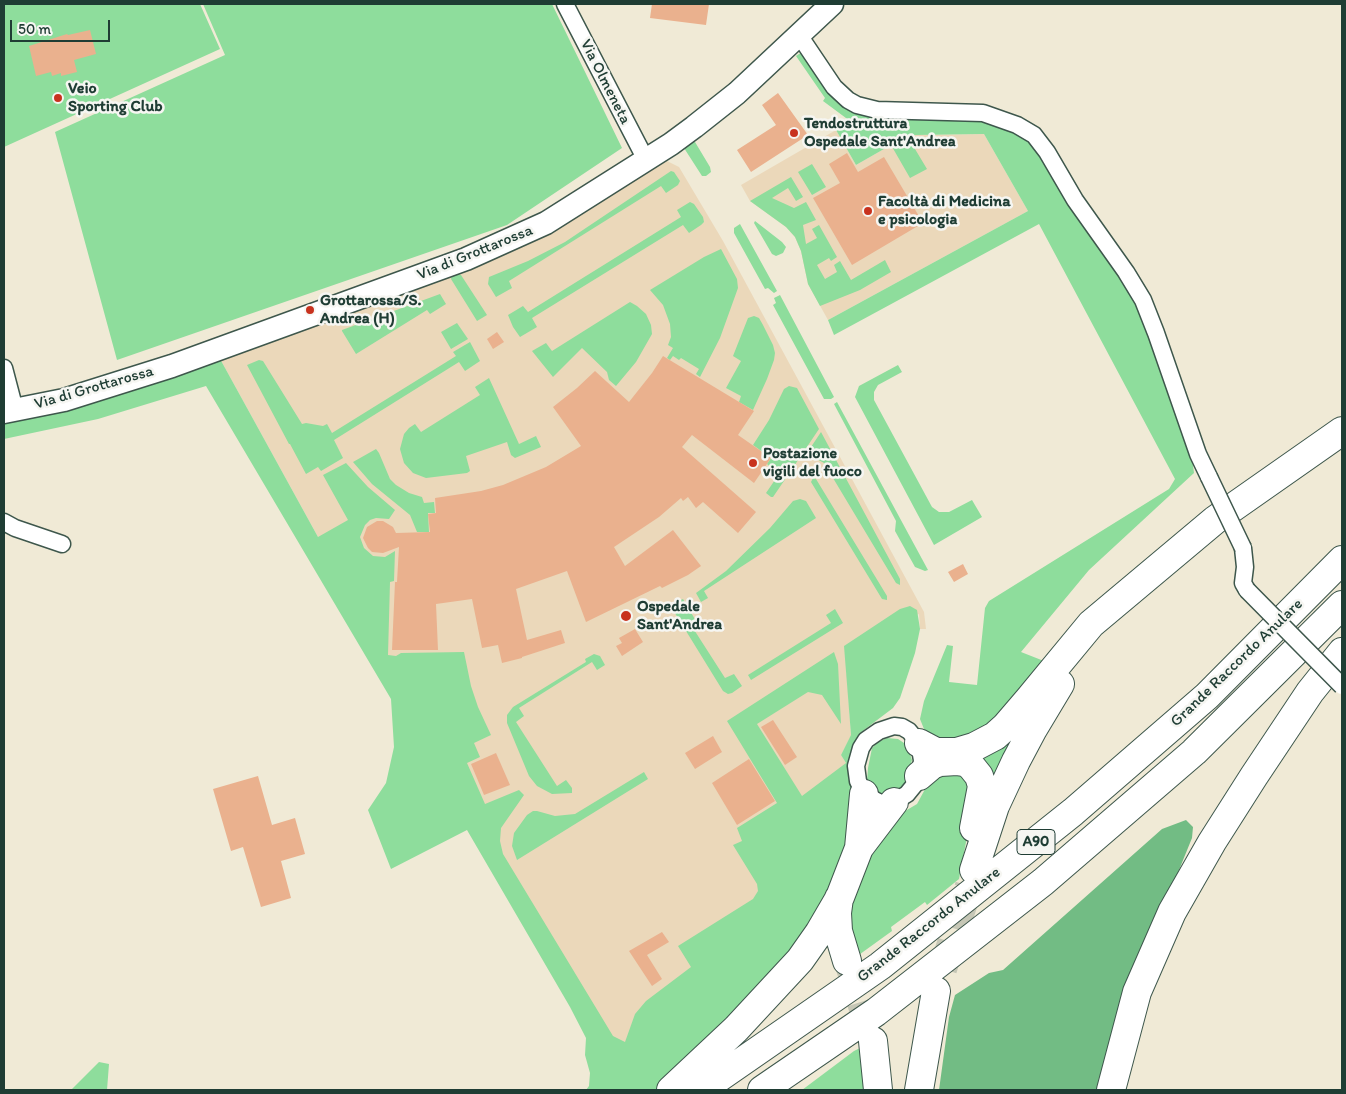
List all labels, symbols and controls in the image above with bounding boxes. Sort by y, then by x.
scale bar [12,10,112,42]
text: 50 m [18,20,51,38]
street label: Via Olmeneta [575,36,635,128]
place label: Veio Sporting Club [68,79,163,117]
marker: Veio Sporting Club [52,92,64,104]
place label: Tendostruttura Ospedale Sant'Andrea [804,114,956,152]
marker: Tendostruttura Ospedale Sant'Andrea [788,127,800,139]
place label: Facoltà di Medicina e psicologia [878,192,1011,230]
marker: Facoltà di Medicina e psicologia [862,205,874,217]
street label: Via di Grottarossa [414,221,536,285]
place label: Grottarossa/S. Andrea (H) [320,291,421,329]
marker: Grottarossa/S. Andrea (H) [304,304,316,316]
street label: Via di Grottarossa [32,362,156,414]
place label: Postazione vigili del fuoco [763,444,862,482]
marker: Postazione vigili del fuoco [747,457,759,469]
street label: Grande Raccordo Anulare [1167,595,1307,731]
place label: Ospedale Sant'Andrea [637,597,722,635]
marker: Ospedale Sant'Andrea [619,609,633,623]
road number: A90 [1017,830,1055,854]
street label: Grande Raccordo Anulare [854,863,1004,987]

